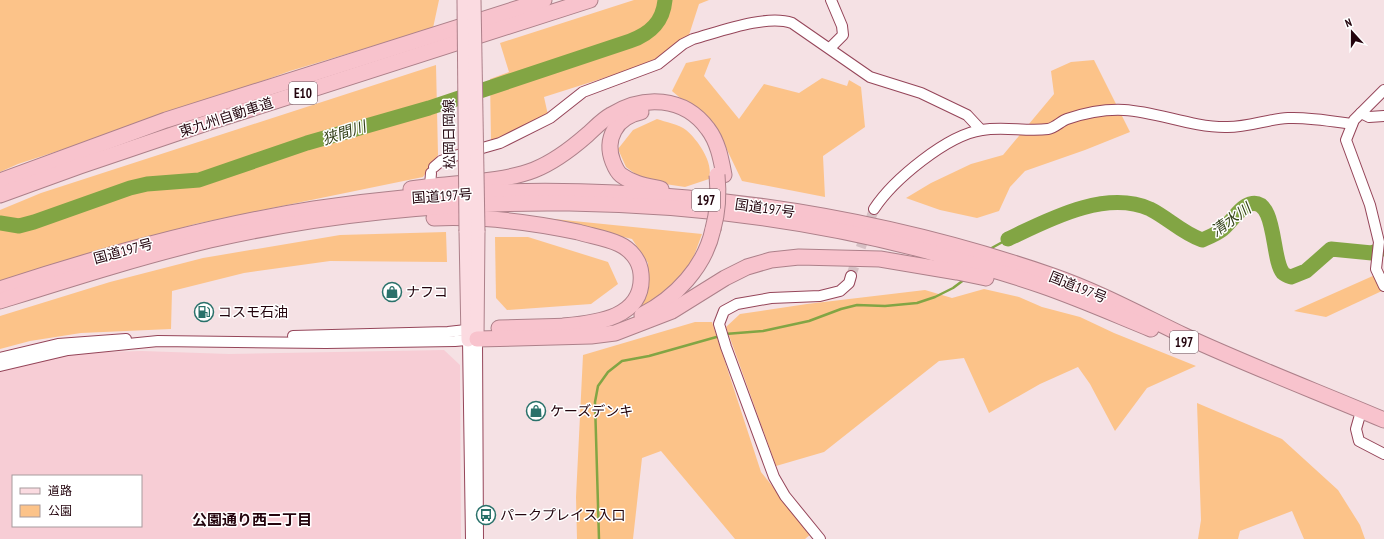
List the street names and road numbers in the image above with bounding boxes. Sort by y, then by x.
road number: E10 [289,82,317,104]
street label: 東九州自動車道 [177,93,275,141]
street label: 松岡日岡線 [439,99,459,169]
street label: 国道197号 [411,185,473,207]
road number: 197 [692,189,720,211]
street label: 国道197号 [734,195,796,221]
street label: 国道197号 [91,234,155,268]
street label: 国道197号 [1046,267,1110,307]
road number: 197 [1170,331,1198,353]

